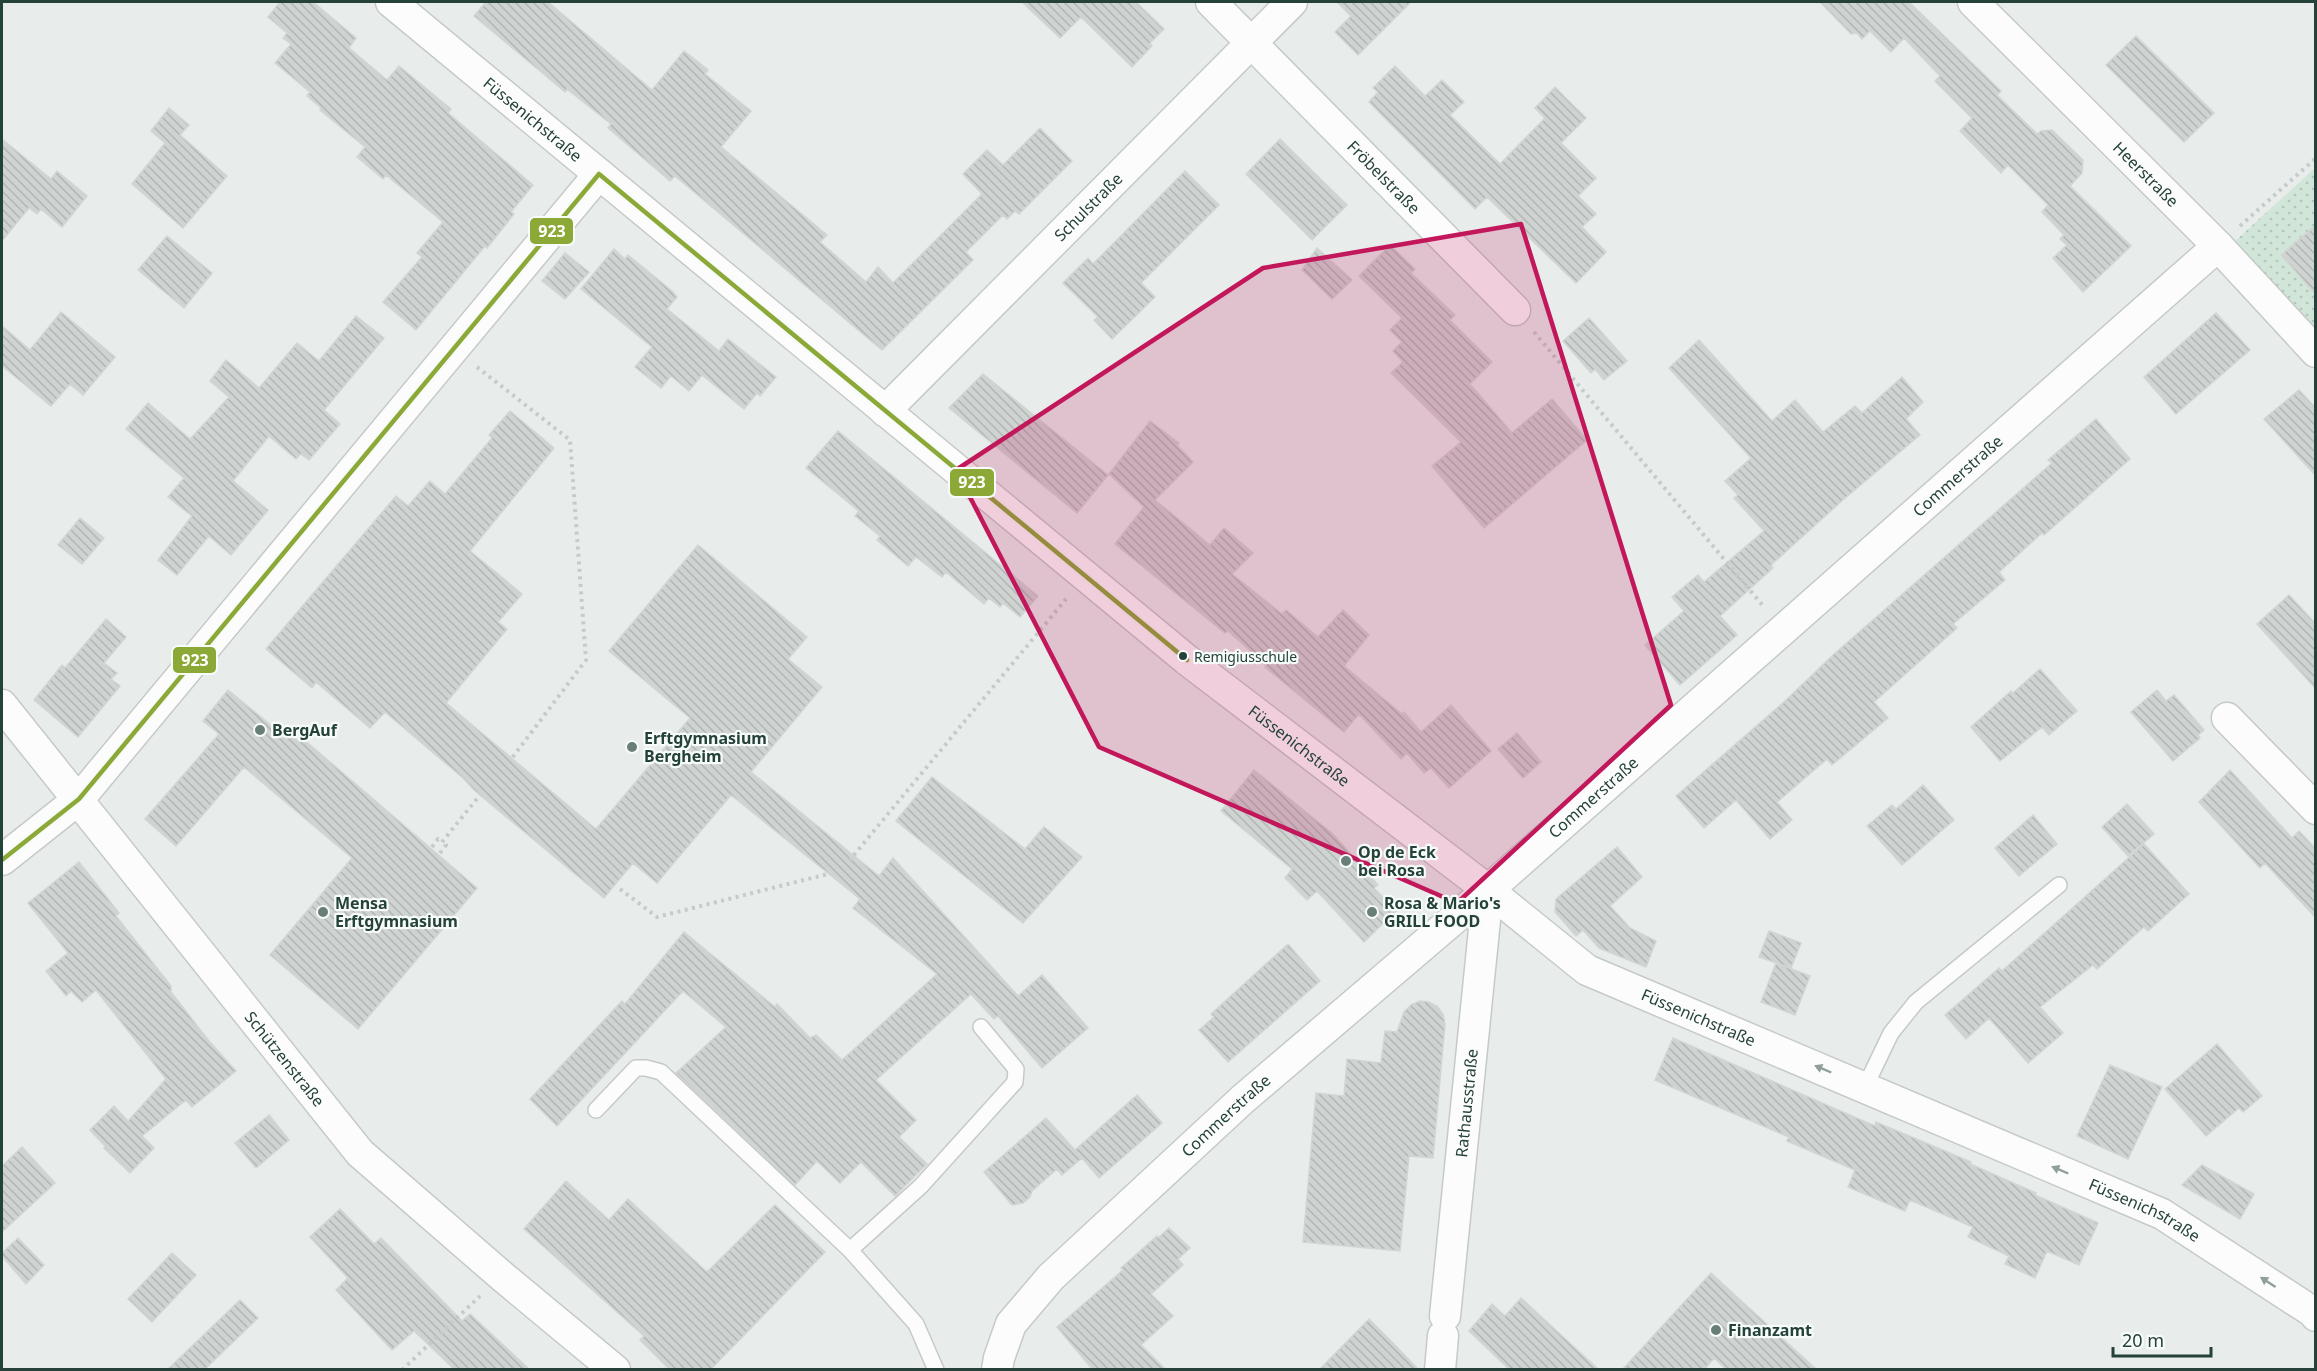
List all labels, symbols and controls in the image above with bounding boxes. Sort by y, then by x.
street label: Füssenichstraße [479,72,587,167]
street label: Fröbelstraße [1343,135,1425,219]
street label: Heerstraße [2108,137,2184,212]
street label: Schulstraße [1049,168,1127,246]
line badge: 923 [529,217,574,245]
text: 923 [538,220,566,242]
street label: Commerstraße [1908,430,2007,521]
line badge: 923 [949,468,995,497]
text: 923 [958,471,986,493]
line badge: 923 [172,646,217,674]
place label: Remigiusschule [1194,647,1297,666]
text: 923 [181,649,209,671]
marker: Remigiusschule [1177,650,1189,662]
street label: Füssenichstraße [1244,700,1354,792]
place label: BergAuf [272,719,338,741]
marker: BergAuf [253,723,267,737]
place label: Erftgymnasium Bergheim [644,727,767,767]
marker: Erftgymnasium Bergheim [625,740,639,754]
street label: Commerstraße [1543,752,1643,843]
place label: Op de Eck bei Rosa [1358,841,1436,881]
marker: Op de Eck bei Rosa [1339,854,1353,868]
place label: Mensa Erftgymnasium [335,892,458,932]
place label: Rosa & Mario's GRILL FOOD [1384,892,1501,932]
marker: Mensa Erftgymnasium [316,905,330,919]
marker: Rosa & Mario's GRILL FOOD [1365,905,1379,919]
street label: Füssenichstraße [1638,983,1759,1051]
street label: Schützenstraße [240,1007,330,1111]
street label: Rathausstraße [1450,1048,1483,1158]
one-way arrow [1813,1064,1831,1074]
street label: Commerstraße [1177,1069,1275,1162]
one-way arrow [2051,1165,2069,1175]
street label: Füssenichstraße [2085,1173,2205,1247]
one-way arrow [2260,1277,2276,1288]
place label: Finanzamt [1728,1319,1812,1341]
scale bar [2113,1320,2210,1358]
marker: Finanzamt [1709,1323,1723,1337]
text: 20 m [2122,1328,2164,1352]

